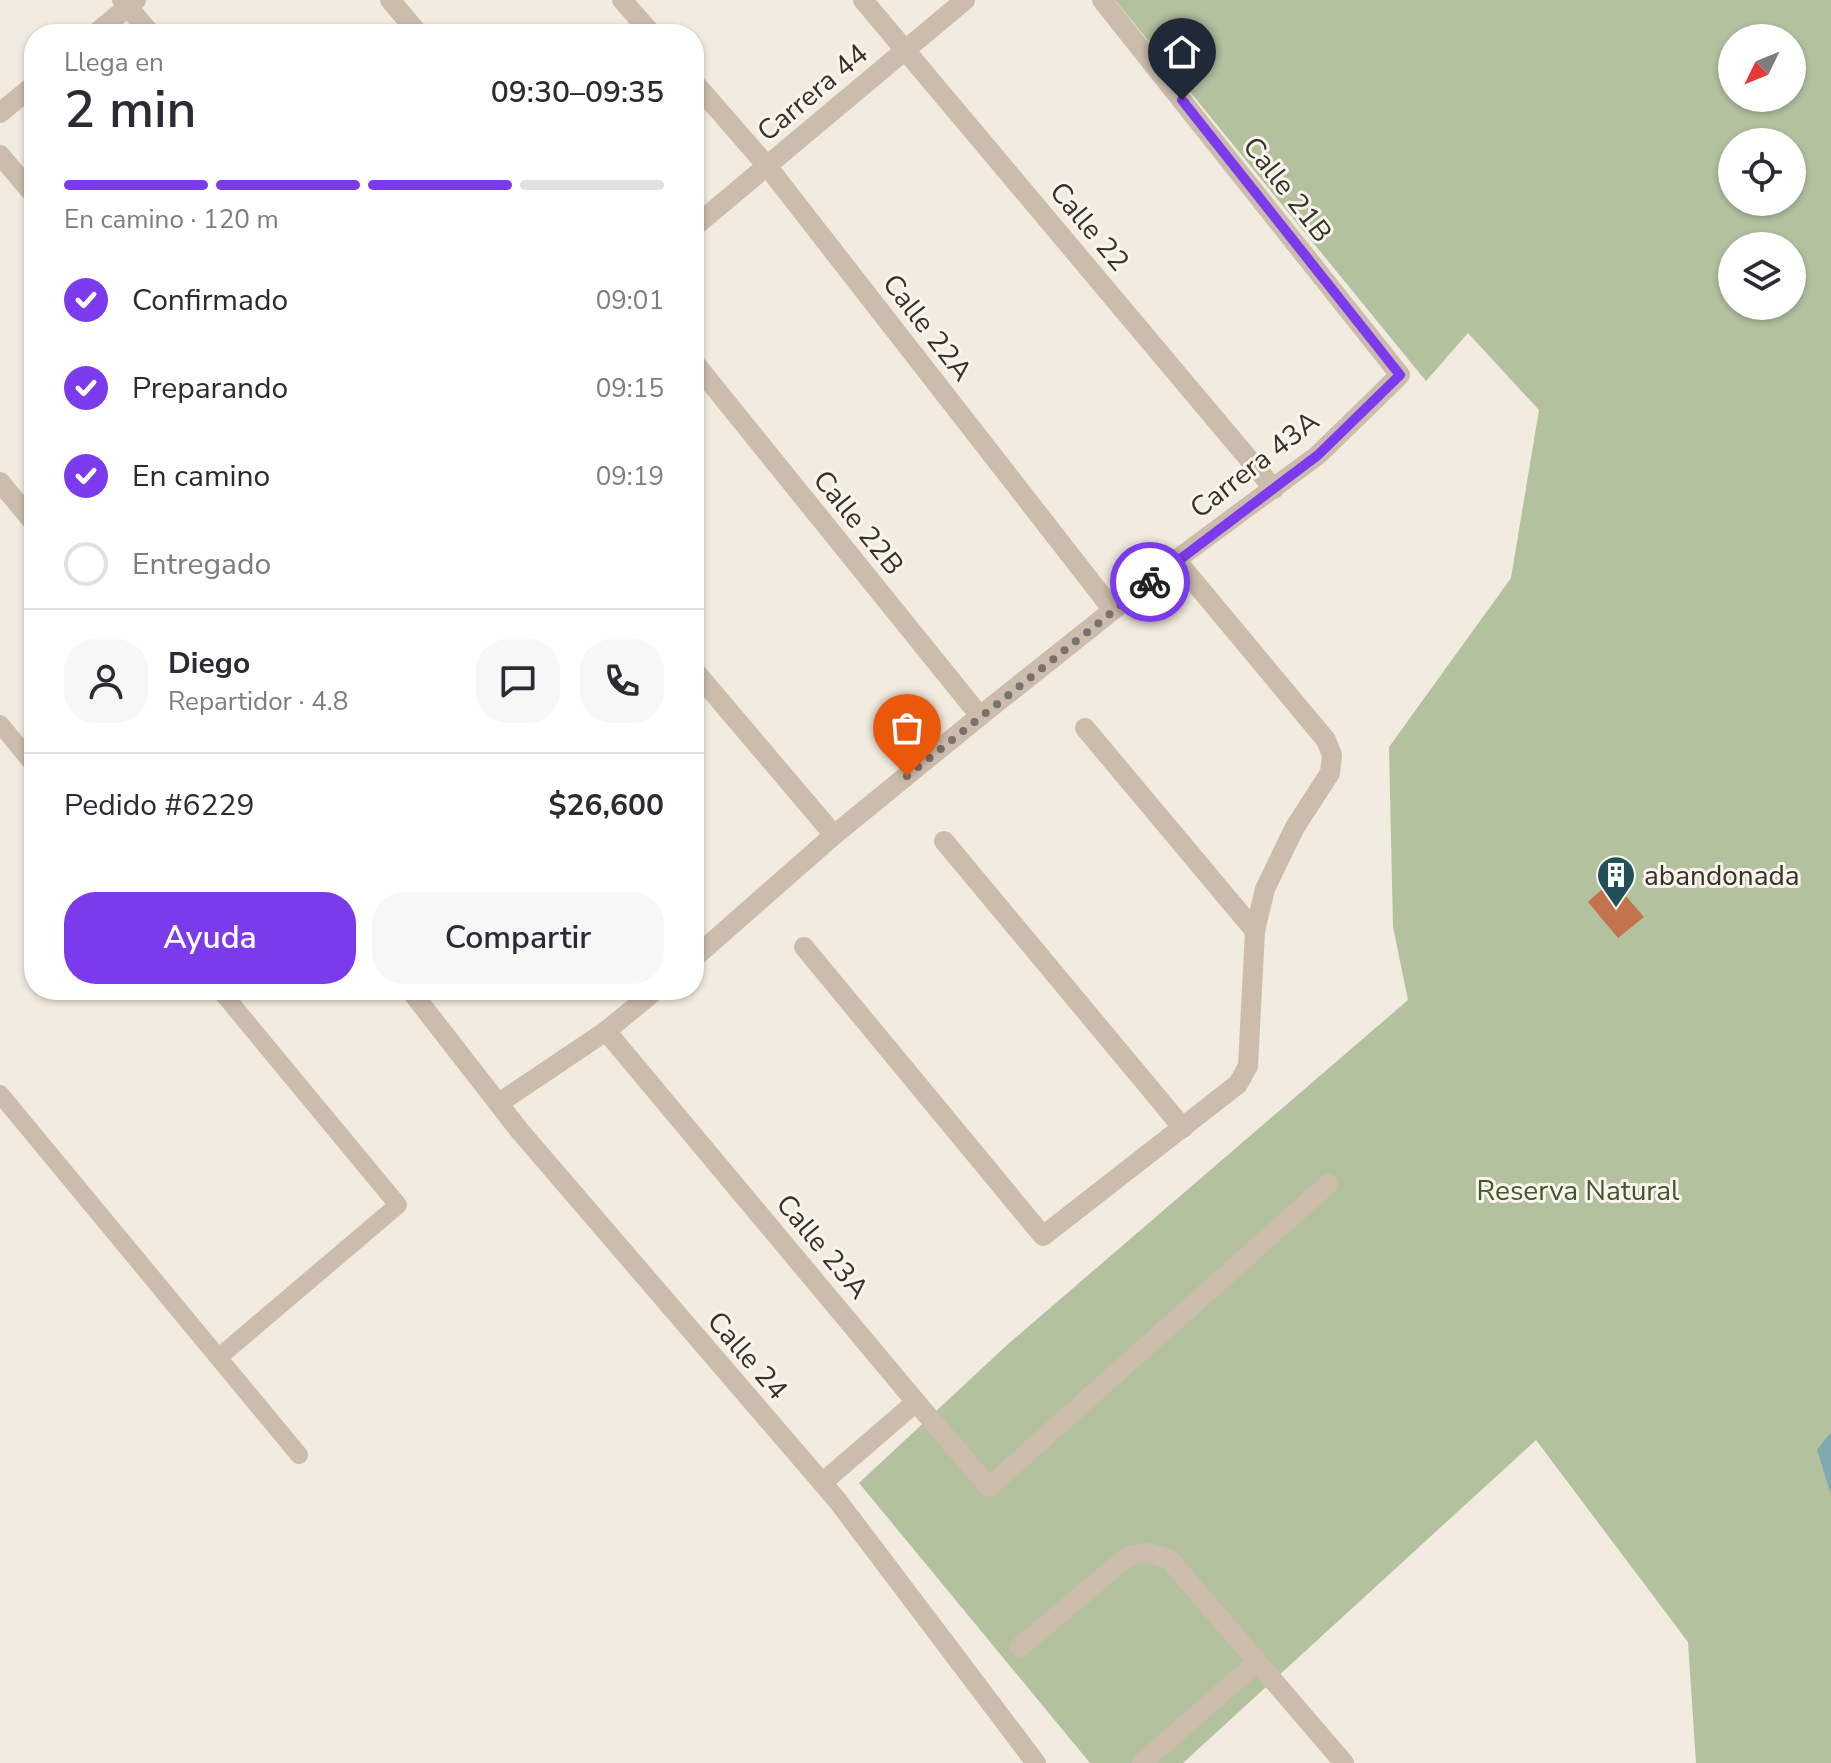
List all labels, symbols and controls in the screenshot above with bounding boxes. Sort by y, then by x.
pin [1148,18,1216,100]
north arrow [1718,24,1806,112]
map controls [1718,24,1806,320]
icon: home [1160,30,1204,74]
street label: Carrera 44 [749,35,876,150]
text: Llega en [64,45,164,80]
text: 09:30–09:35 [491,72,664,113]
text: 2 min [64,74,197,145]
button: locate [1718,128,1806,216]
street label: Calle 21B [1234,129,1340,250]
street label: Calle 22 [1041,174,1138,279]
text: En camino · 120 m [64,202,279,237]
button: layers [1718,232,1806,320]
street label: Calle 22A [874,266,981,389]
icon: check [64,278,108,322]
text: Confirmado [132,280,288,321]
text: 09:01 [596,283,664,318]
icon: check [64,366,108,410]
text: Preparando [132,368,288,409]
text: 09:15 [596,371,664,406]
street label: Carrera 43A [1182,402,1327,527]
icon: check [64,454,108,498]
text: En camino [132,456,270,497]
text: 09:19 [596,459,664,494]
street label: Calle 22B [804,462,912,583]
courier [1110,542,1190,622]
text: Entregado [132,544,271,585]
icon: bike [1128,560,1172,604]
button: person [64,639,148,723]
button: chat [476,639,560,723]
button: phone [580,639,664,723]
text: Diego [168,643,250,684]
text: Repartidor · 4.8 [168,684,348,719]
pin [873,694,941,776]
icon: bag [885,706,929,750]
text: Pedido #6229 [64,785,255,826]
text: $26,600 [549,785,664,826]
building icon: abandonada [1595,854,1637,909]
place label: abandonada [1644,857,1800,895]
button: Ayuda [64,892,356,984]
button: Compartir [372,892,664,984]
park label: Reserva Natural [1477,1172,1680,1210]
street label: Calle 23A [767,1186,877,1307]
street label: Calle 24 [698,1303,796,1408]

